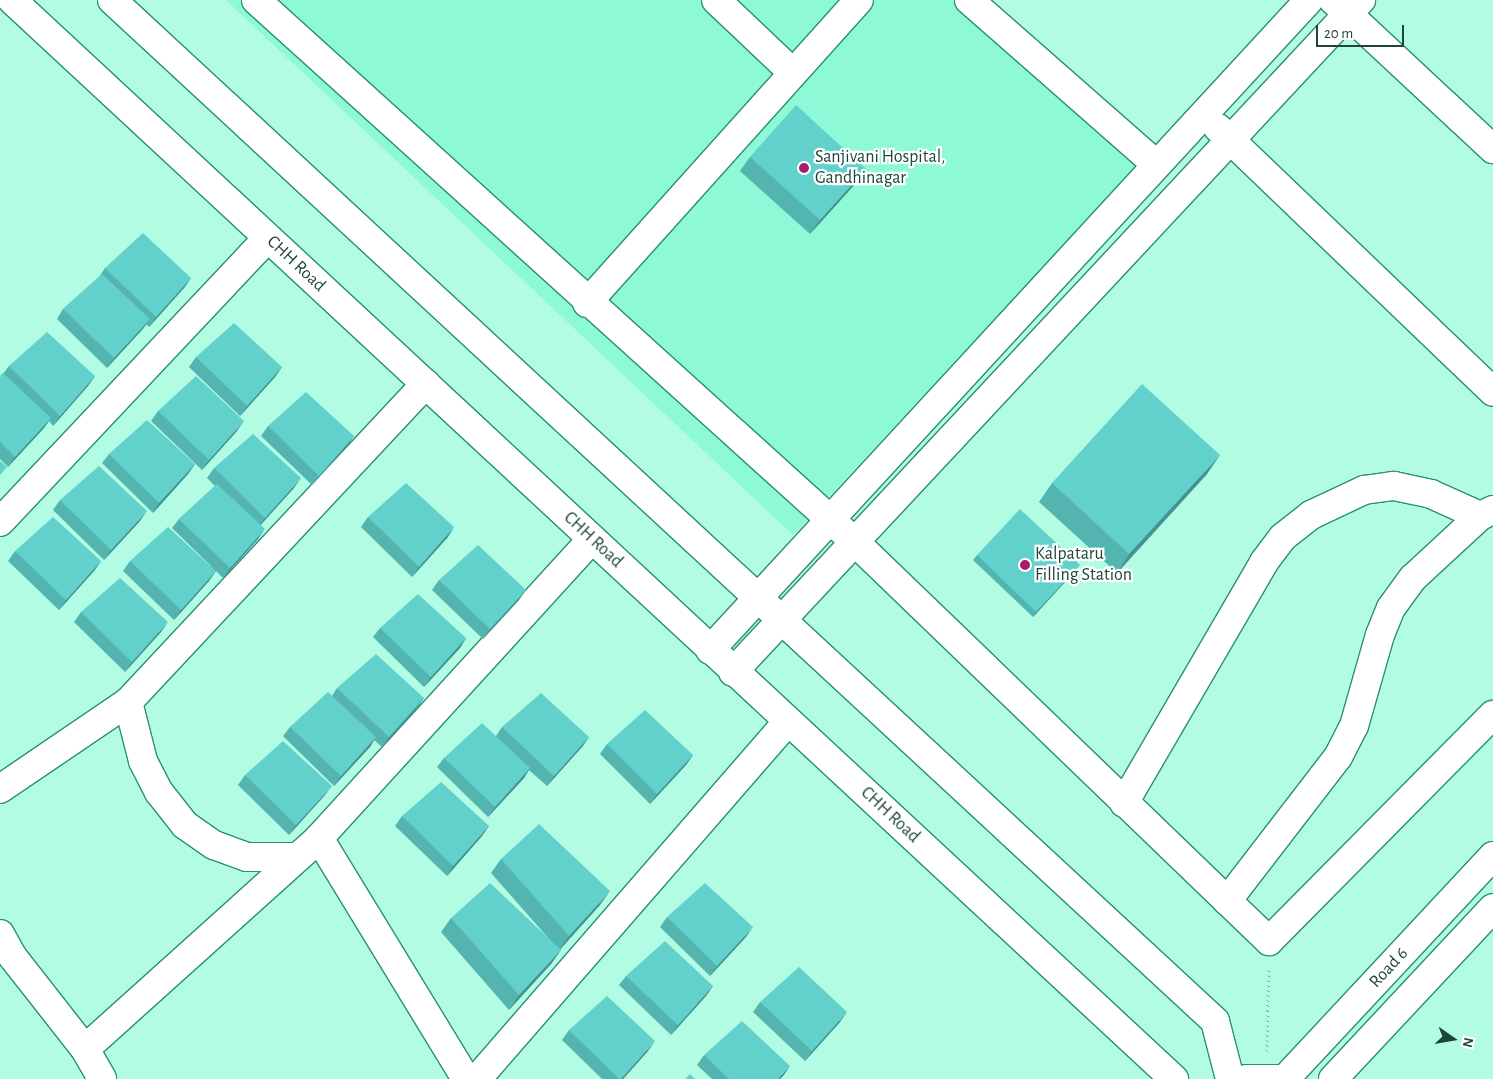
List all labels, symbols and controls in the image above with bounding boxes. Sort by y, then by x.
scale bar [1318,15,1406,47]
text: 20 m [1324,26,1353,41]
place label: Sanjivani Hospital, Gandhinagar [815,147,945,190]
marker: Sanjivani Hospital, Gandhinagar [797,161,811,175]
street label: CHH Road [262,231,330,297]
street label: CHH Road [559,507,627,573]
place label: Kalpataru Filling Station [1035,544,1132,586]
marker: Kalpataru Filling Station [1019,559,1031,571]
street label: CHH Road [856,782,924,848]
street label: Road 6 [1365,943,1413,993]
north arrow [1428,1014,1478,1064]
text: N [1460,1036,1476,1049]

